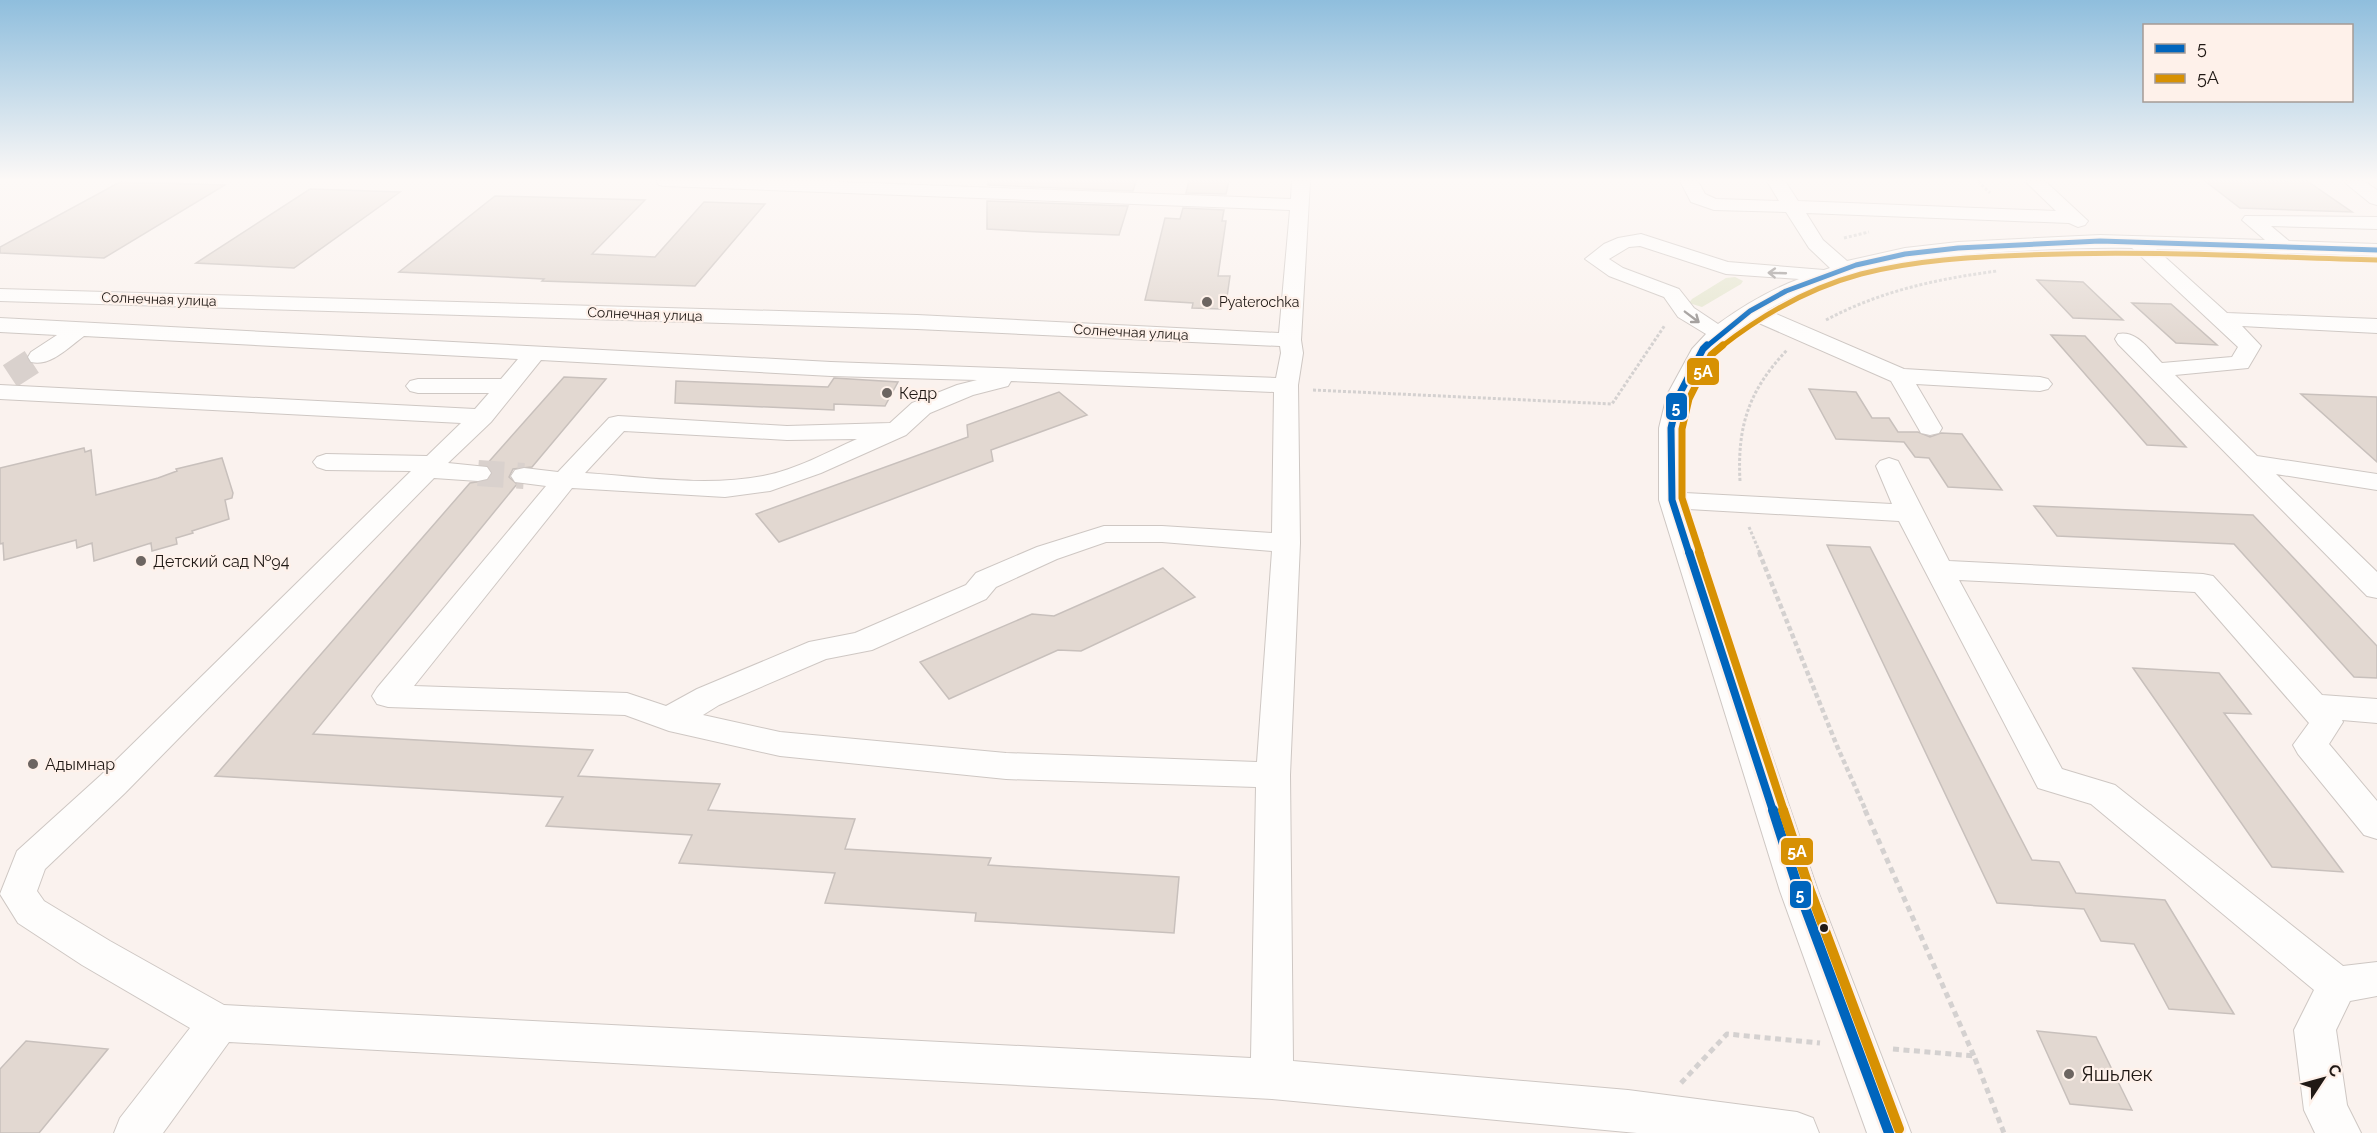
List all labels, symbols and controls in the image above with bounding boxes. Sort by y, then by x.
legend [2143,24,2353,102]
text: 5 [2197,37,2207,58]
text: 5А [2197,67,2219,88]
one-way arrow [1767,267,1787,278]
street label: Солнечная улица [101,289,217,309]
place label: Pyaterochka [1219,294,1299,310]
marker: Pyaterochka [1200,295,1214,309]
street label: Солнечная улица [587,304,703,324]
one-way arrow [1683,311,1699,323]
street label: Солнечная улица [1073,321,1189,343]
line badge: 5А [1686,357,1720,386]
text: 5А [1693,362,1713,381]
place label: Кедр [899,384,937,403]
marker: Кедр [880,386,894,400]
line badge: 5 [1665,392,1688,421]
text: 5 [1672,398,1681,417]
place label: Детский сад №94 [153,552,290,571]
marker: Детский сад №94 [134,554,148,568]
place label: Адымнар [45,755,115,774]
marker: Адымнар [26,757,40,771]
line badge: 5А [1780,837,1814,866]
text: 5А [1787,842,1807,861]
line badge: 5 [1789,880,1812,909]
text: 5 [1796,885,1805,904]
unlabelled marker [1818,922,1830,934]
north arrow [2293,1049,2353,1109]
text: С [2324,1060,2346,1081]
place label: Яшьлек [2081,1062,2153,1086]
marker: Яшьлек [2062,1067,2076,1081]

